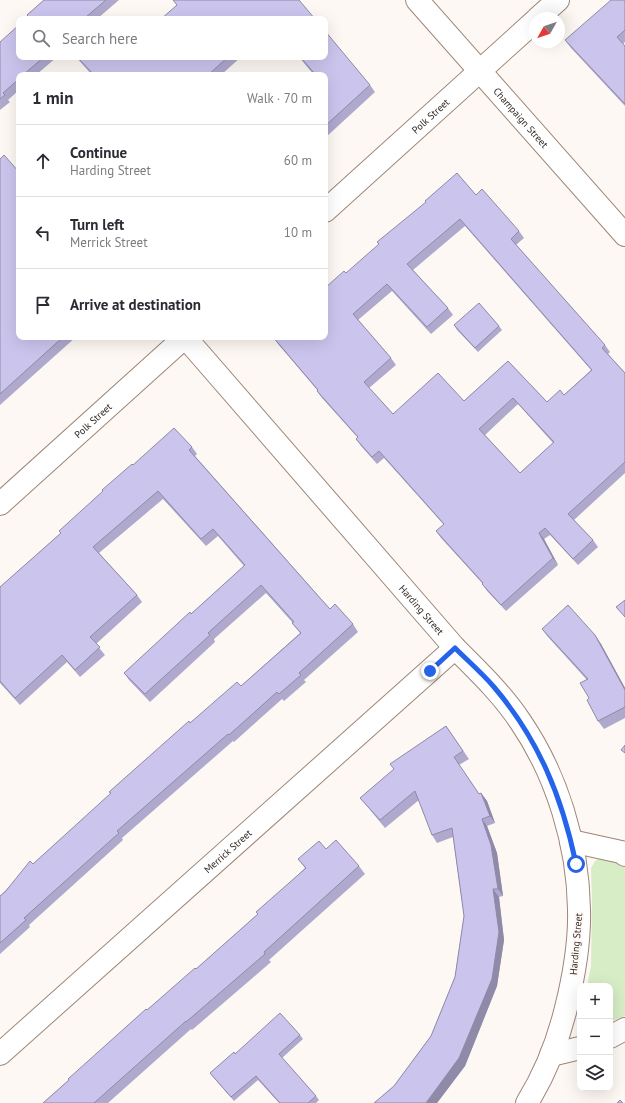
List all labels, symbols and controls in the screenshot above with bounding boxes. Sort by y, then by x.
north arrow [529,12,565,48]
search box [16,16,328,60]
icon: search [30,27,52,49]
text: Search here [62,29,138,48]
street label: Champaign Street [491,85,552,151]
text: 1 min [32,87,73,109]
text: Walk · 70 m [247,90,312,107]
street label: Polk Street [409,95,452,136]
text: Continue [70,143,127,162]
icon: ahead [32,150,54,172]
text: 60 m [284,152,312,169]
text: Harding Street [70,162,151,179]
text: Turn left [70,215,124,234]
icon: left [32,222,54,244]
text: 10 m [284,224,312,241]
text: Merrick Street [70,234,148,251]
icon: arrive [32,294,54,316]
text: Arrive at destination [70,295,201,314]
street label: Polk Street [71,400,115,441]
street label: Harding Street [396,582,447,638]
route end [421,662,439,680]
street label: Merrick Street [201,826,255,876]
route start [567,855,585,873]
street label: Harding Street [567,912,585,976]
map controls [577,983,613,1091]
button: + [577,983,613,1019]
button: − [577,1019,613,1055]
button: layers [577,1055,613,1091]

